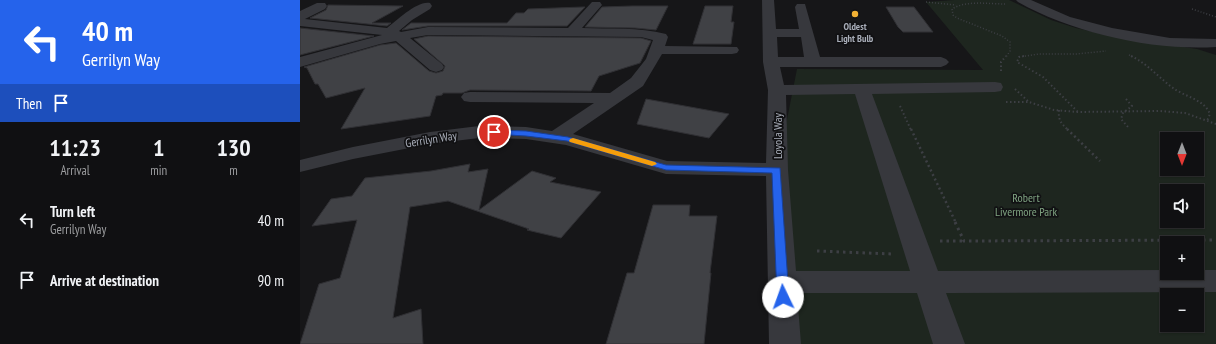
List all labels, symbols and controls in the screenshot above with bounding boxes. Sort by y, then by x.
marker: Oldest Light Bulb [850,9,860,19]
text: 40 m [82,12,133,49]
icon: left [16,16,68,68]
place label: Oldest Light Bulb [837,20,874,45]
text: Gerrilyn Way [82,48,160,71]
icon: arrive [50,92,72,114]
text: Then [16,94,42,113]
street label: Loyola Way [770,112,785,159]
pin [477,115,511,149]
icon: arrive [483,121,505,143]
street label: Gerrilyn Way [404,127,458,150]
text: 11:23 [49,132,101,163]
text: 1 [153,132,164,163]
text: 130 [216,132,251,163]
north arrow [1160,132,1204,176]
map controls [1160,132,1204,332]
text: Arrival [60,162,90,179]
text: min [150,162,167,179]
text: m [229,162,238,179]
button: sound [1160,184,1204,228]
park label: Robert Livermore Park [995,190,1057,219]
text: Turn left [50,202,95,221]
icon: left [16,209,38,231]
text: 40 m [258,211,284,230]
text: Gerrilyn Way [50,221,106,238]
button: + [1160,236,1204,280]
icon: arrive [16,269,38,291]
text: Arrive at destination [50,271,159,290]
text: 90 m [258,271,284,290]
position arrow [762,276,804,318]
button: − [1160,288,1204,332]

